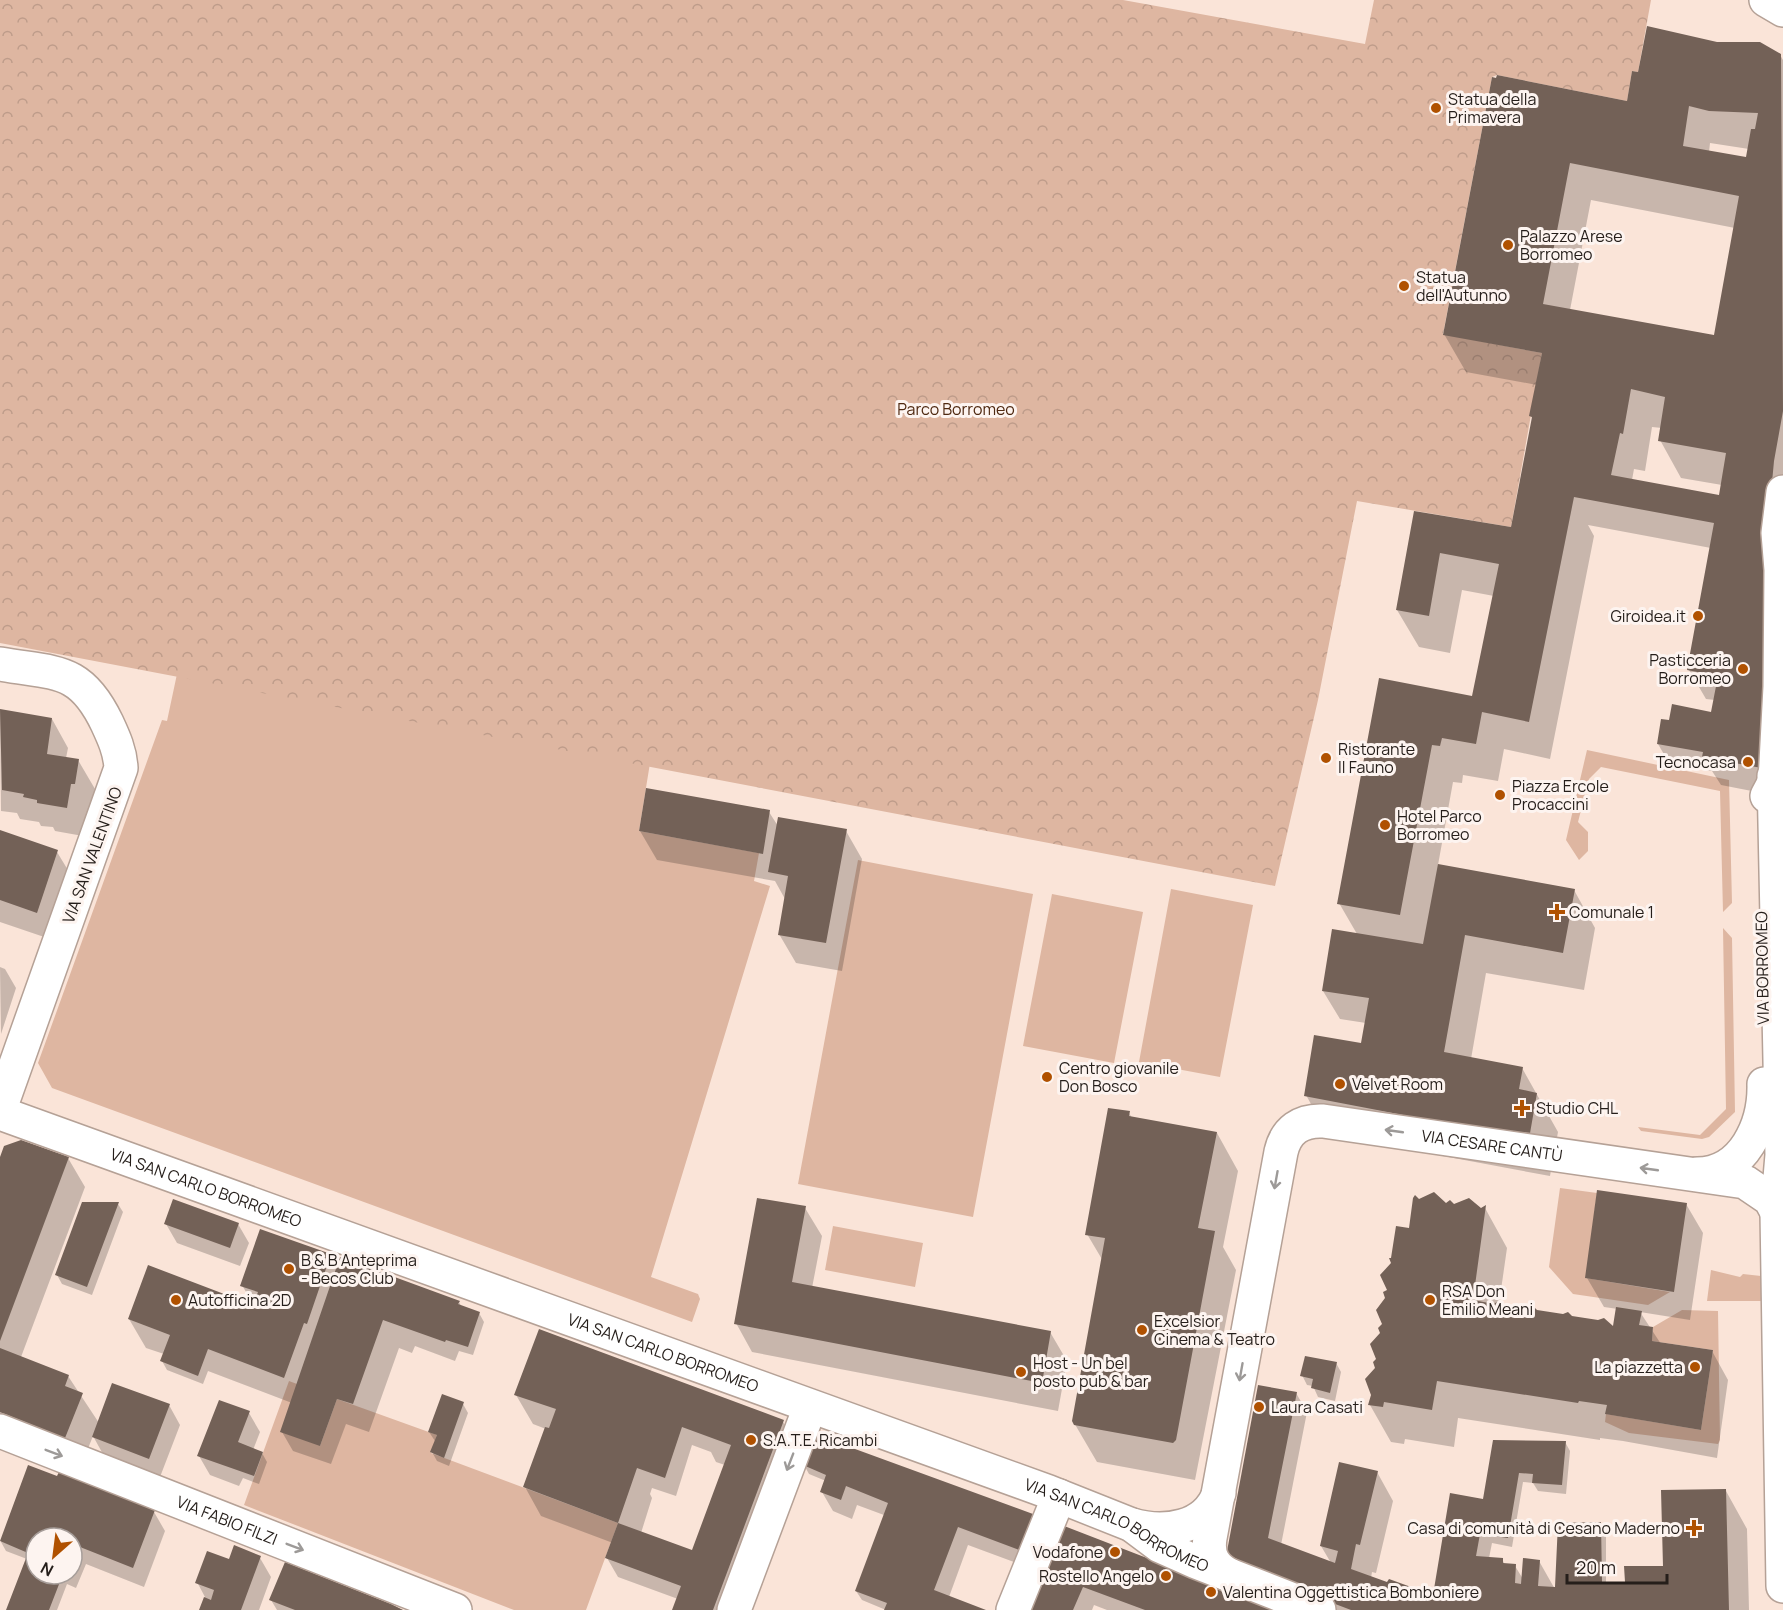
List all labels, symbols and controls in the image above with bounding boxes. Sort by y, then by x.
place label: Statua della Primavera [1448,88,1536,128]
marker: Statua della Primavera [1429,101,1443,115]
place label: Palazzo Arese Borromeo [1520,225,1623,265]
marker: Palazzo Arese Borromeo [1501,238,1515,252]
place label: Statua dell'Autunno [1416,266,1507,306]
marker: Statua dell'Autunno [1397,279,1411,293]
park label: Parco Borromeo [897,398,1015,420]
place label: Giroidea.it [1610,605,1686,627]
marker: Giroidea.it [1691,609,1705,623]
place label: Pasticceria Borromeo [1649,649,1731,689]
marker: Pasticceria Borromeo [1736,662,1750,676]
place label: Ristorante Il Fauno [1338,738,1415,778]
marker: Ristorante Il Fauno [1319,751,1333,765]
place label: Tecnocasa [1656,751,1736,773]
marker: Tecnocasa [1741,755,1755,769]
place label: Piazza Ercole Procaccini [1512,775,1609,815]
street label: VIA SAN VALENTINO [57,783,127,926]
marker: Piazza Ercole Procaccini [1493,788,1507,802]
place label: Hotel Parco Borromeo [1397,805,1482,845]
marker: Hotel Parco Borromeo [1378,818,1392,832]
place label: Comunale 1 [1569,901,1654,923]
marker: Comunale 1 [1550,905,1564,919]
street label: VIA BORROMEO [1750,911,1774,1025]
place label: Centro giovanile Don Bosco [1059,1057,1179,1097]
marker: Centro giovanile Don Bosco [1040,1070,1054,1084]
place label: Velvet Room [1352,1073,1443,1095]
marker: Velvet Room [1333,1077,1347,1091]
place label: Studio CHL [1536,1097,1618,1119]
marker: Studio CHL [1513,1099,1531,1117]
street label: VIA CESARE CANTÙ [1420,1124,1564,1167]
one-way arrow [1385,1126,1404,1137]
street label: VIA SAN CARLO BORROMEO [107,1143,305,1232]
one-way arrow [1640,1163,1660,1174]
one-way arrow [1270,1170,1281,1189]
place label: B & B Anteprima - Becos Club [301,1249,417,1289]
marker: B & B Anteprima - Becos Club [282,1262,296,1276]
place label: RSA Don Emilio Meani [1442,1280,1533,1320]
place label: Autofficina 2D [188,1289,292,1311]
marker: Autofficina 2D [169,1293,183,1307]
marker: RSA Don Emilio Meani [1423,1293,1437,1307]
street label: VIA SAN CARLO BORROMEO [564,1308,762,1397]
place label: Excelsior Cinema & Teatro [1154,1310,1275,1350]
marker: Excelsior Cinema & Teatro [1135,1323,1149,1337]
place label: Host - Un bel posto pub & bar [1033,1352,1149,1392]
place label: La piazzetta [1594,1356,1683,1378]
marker: La piazzetta [1688,1360,1702,1374]
one-way arrow [1235,1362,1246,1381]
marker: Host - Un bel posto pub & bar [1014,1365,1028,1379]
place label: Laura Casati [1271,1396,1363,1418]
marker: Laura Casati [1252,1400,1266,1414]
place label: S.A.T.E. Ricambi [763,1429,877,1451]
marker: S.A.T.E. Ricambi [744,1433,758,1447]
one-way arrow [45,1448,63,1459]
one-way arrow [783,1452,794,1471]
street label: VIA SAN CARLO BORROMEO [1022,1473,1212,1577]
street label: VIA FABIO FILZI [173,1491,281,1550]
place label: Casa di comunità di Cesano Maderno [1407,1517,1680,1539]
marker: Casa di comunità di Cesano Maderno [1685,1519,1703,1537]
north arrow [24,1526,84,1586]
place label: Vodafone [1033,1541,1103,1563]
one-way arrow [285,1542,303,1553]
marker: Vodafone [1108,1545,1122,1559]
scale bar [1567,1547,1668,1585]
text: 20 m [1576,1555,1616,1579]
text: N [37,1557,57,1582]
place label: Rostello Angelo [1039,1565,1154,1587]
marker: Rostello Angelo [1159,1569,1173,1583]
place label: Valentina Oggettistica Bomboniere [1223,1581,1479,1603]
marker: Valentina Oggettistica Bomboniere [1204,1585,1218,1599]

